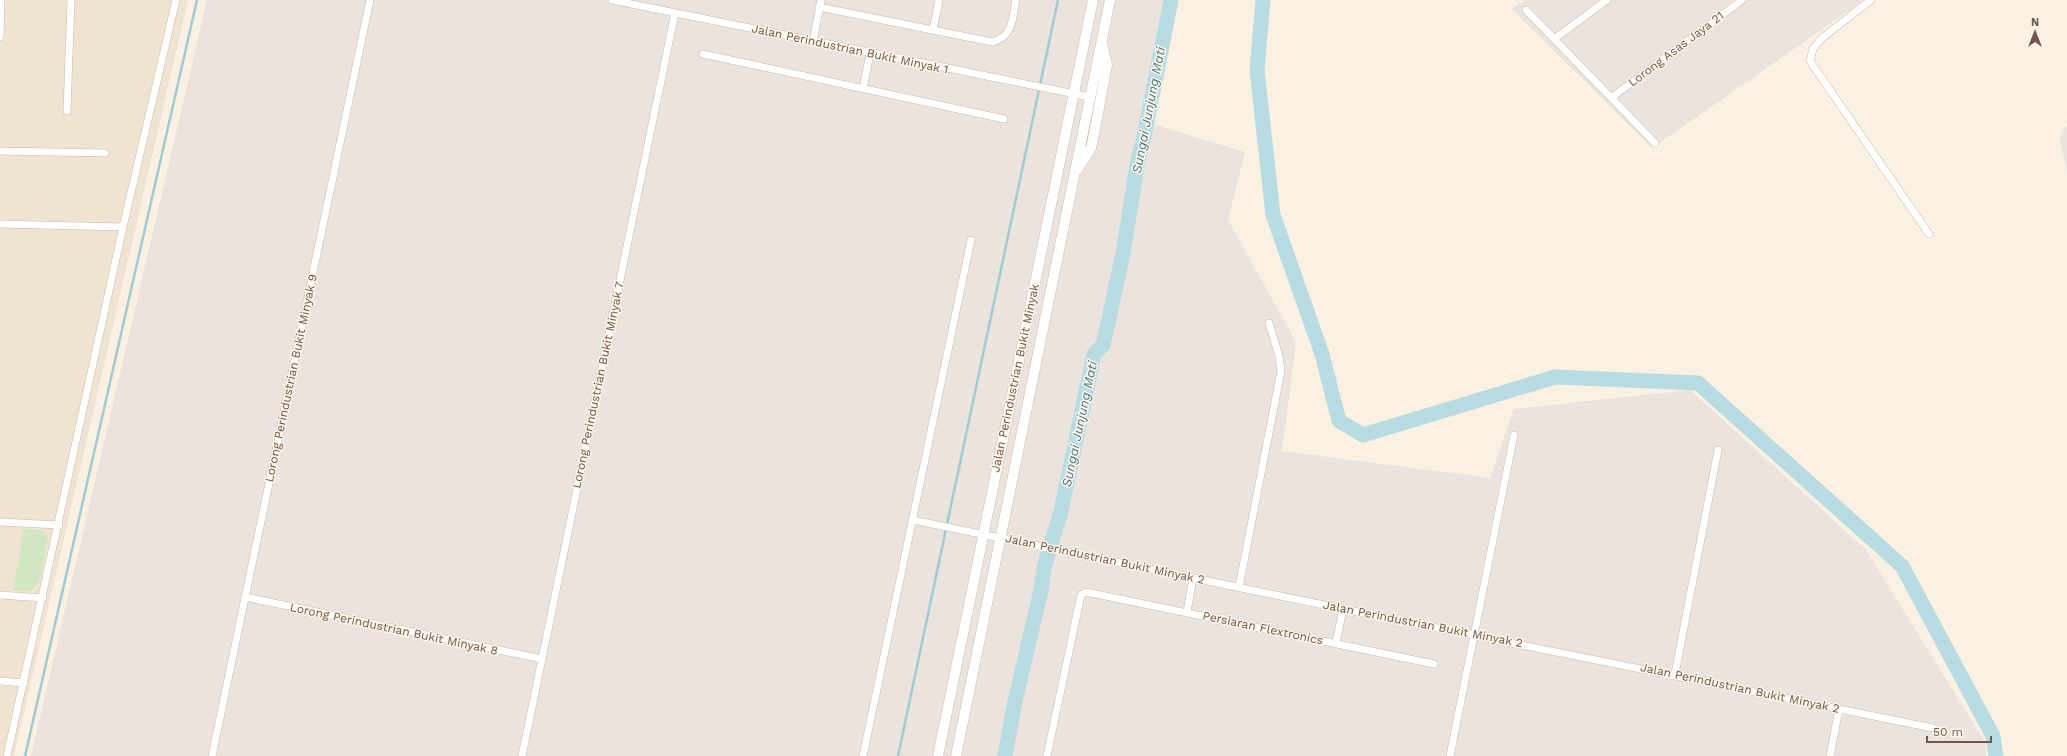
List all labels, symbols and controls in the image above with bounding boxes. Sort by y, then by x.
street label: Lorong Asas Jaya 21 [1625,9,1727,89]
north arrow [2015,12,2055,52]
text: N [2031,16,2039,29]
street label: Jalan Perindustrian Bukit Minyak 1 [750,21,950,77]
water label: Sungai Junjung Mati [1129,45,1168,175]
street label: Lorong Perindustrian Bukit Minyak 9 [262,273,320,483]
street label: Lorong Perindustrian Bukit Minyak 7 [569,280,627,490]
street label: Jalan Perindustrian Bukit Minyak [988,282,1042,474]
water label: Sungai Junjung Mati [1059,359,1100,488]
street label: Jalan Perindustrian Bukit Minyak 2 [1004,531,1206,587]
street label: Jalan Perindustrian Bukit Minyak 2 [1322,598,1524,650]
street label: Lorong Perindustrian Bukit Minyak 8 [289,600,499,658]
street label: Persiaran Flextronics [1201,608,1325,648]
street label: Jalan Perindustrian Bukit Minyak 2 [1639,660,1841,716]
scale bar [1927,718,1991,744]
text: 50 m [1933,725,1963,739]

